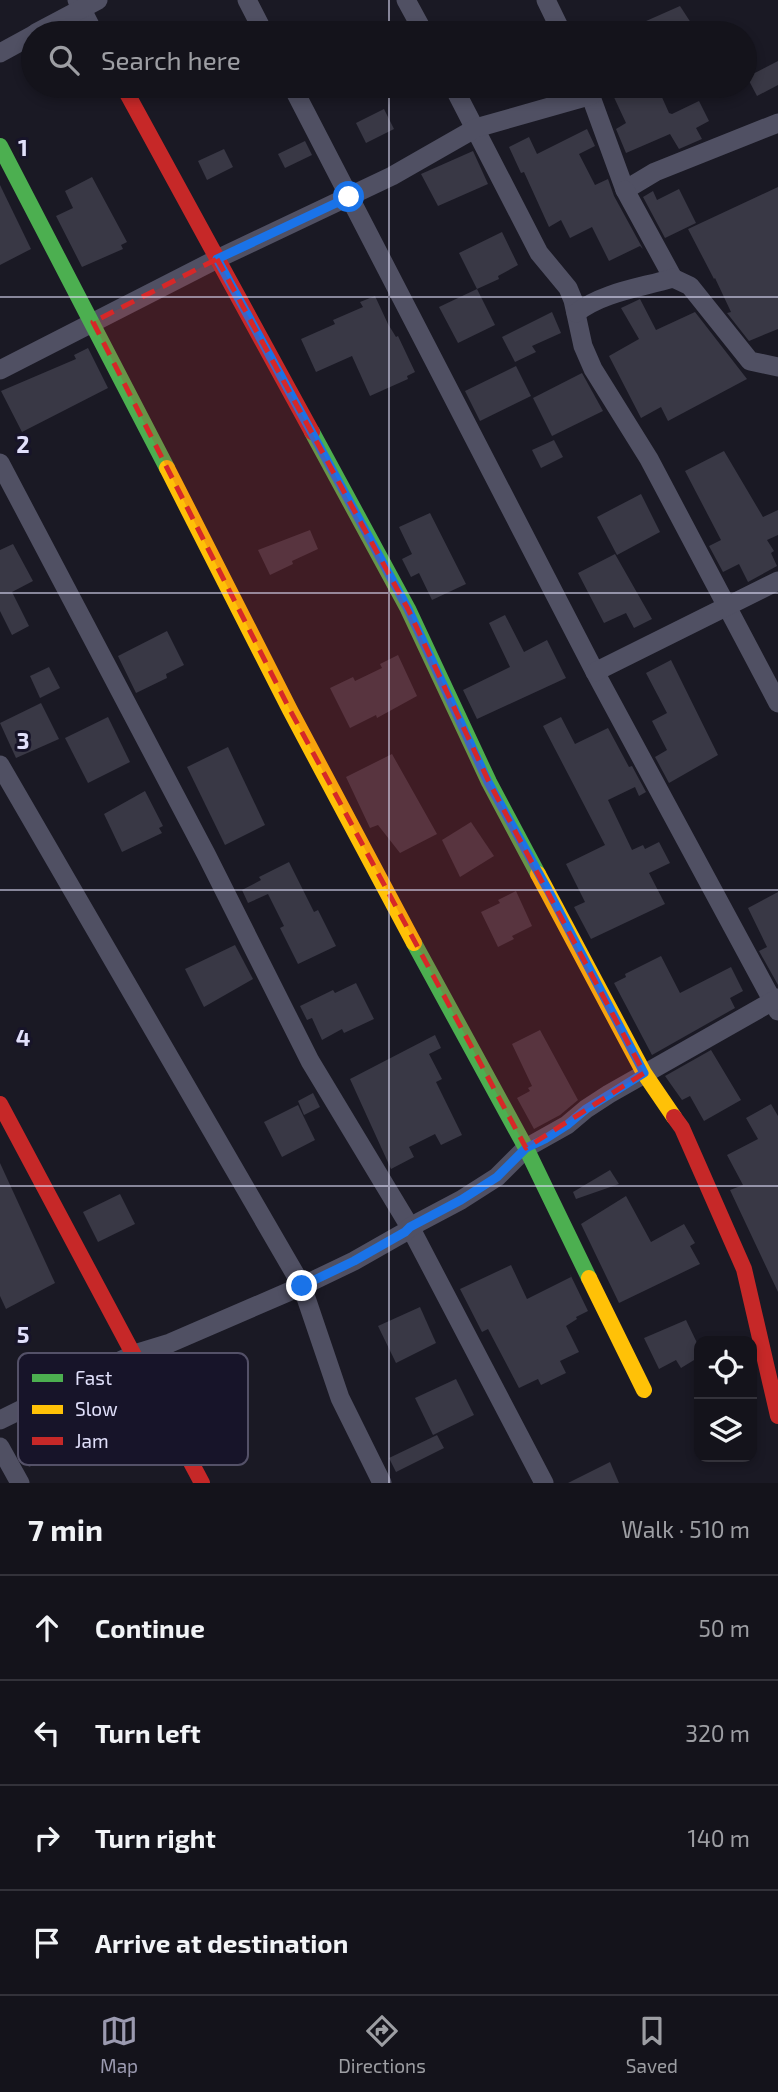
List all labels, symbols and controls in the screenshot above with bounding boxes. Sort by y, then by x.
search box [21,21,757,98]
icon: search [45,41,83,79]
text: Search here [101,44,241,75]
text: 1 [18,133,28,161]
route start [333,181,364,212]
text: 2 [16,430,30,458]
text: 3 [16,726,30,754]
text: 4 [16,1023,30,1051]
route end [286,1270,317,1301]
text: 5 [17,1320,29,1348]
map controls [694,1336,757,1462]
button: locate [694,1336,757,1399]
legend [18,1353,248,1465]
text: Fast [75,1366,112,1389]
text: Slow [75,1397,118,1420]
button: layers [694,1399,757,1462]
text: Jam [75,1429,109,1452]
text: 7 min [28,1511,103,1547]
text: Walk · 510 m [621,1515,750,1543]
icon: ahead [28,1609,66,1647]
text: Continue [95,1612,205,1643]
text: 50 m [699,1614,750,1642]
icon: left [28,1714,66,1752]
text: Turn left [95,1717,201,1748]
text: 320 m [685,1719,750,1747]
icon: right [28,1819,66,1857]
text: Turn right [95,1822,216,1853]
text: 140 m [688,1824,750,1852]
icon: arrive [28,1924,66,1962]
text: Arrive at destination [95,1927,348,1958]
tab: Map [100,2012,138,2077]
tab: Directions [338,2012,426,2077]
tab: Saved [626,2012,678,2077]

